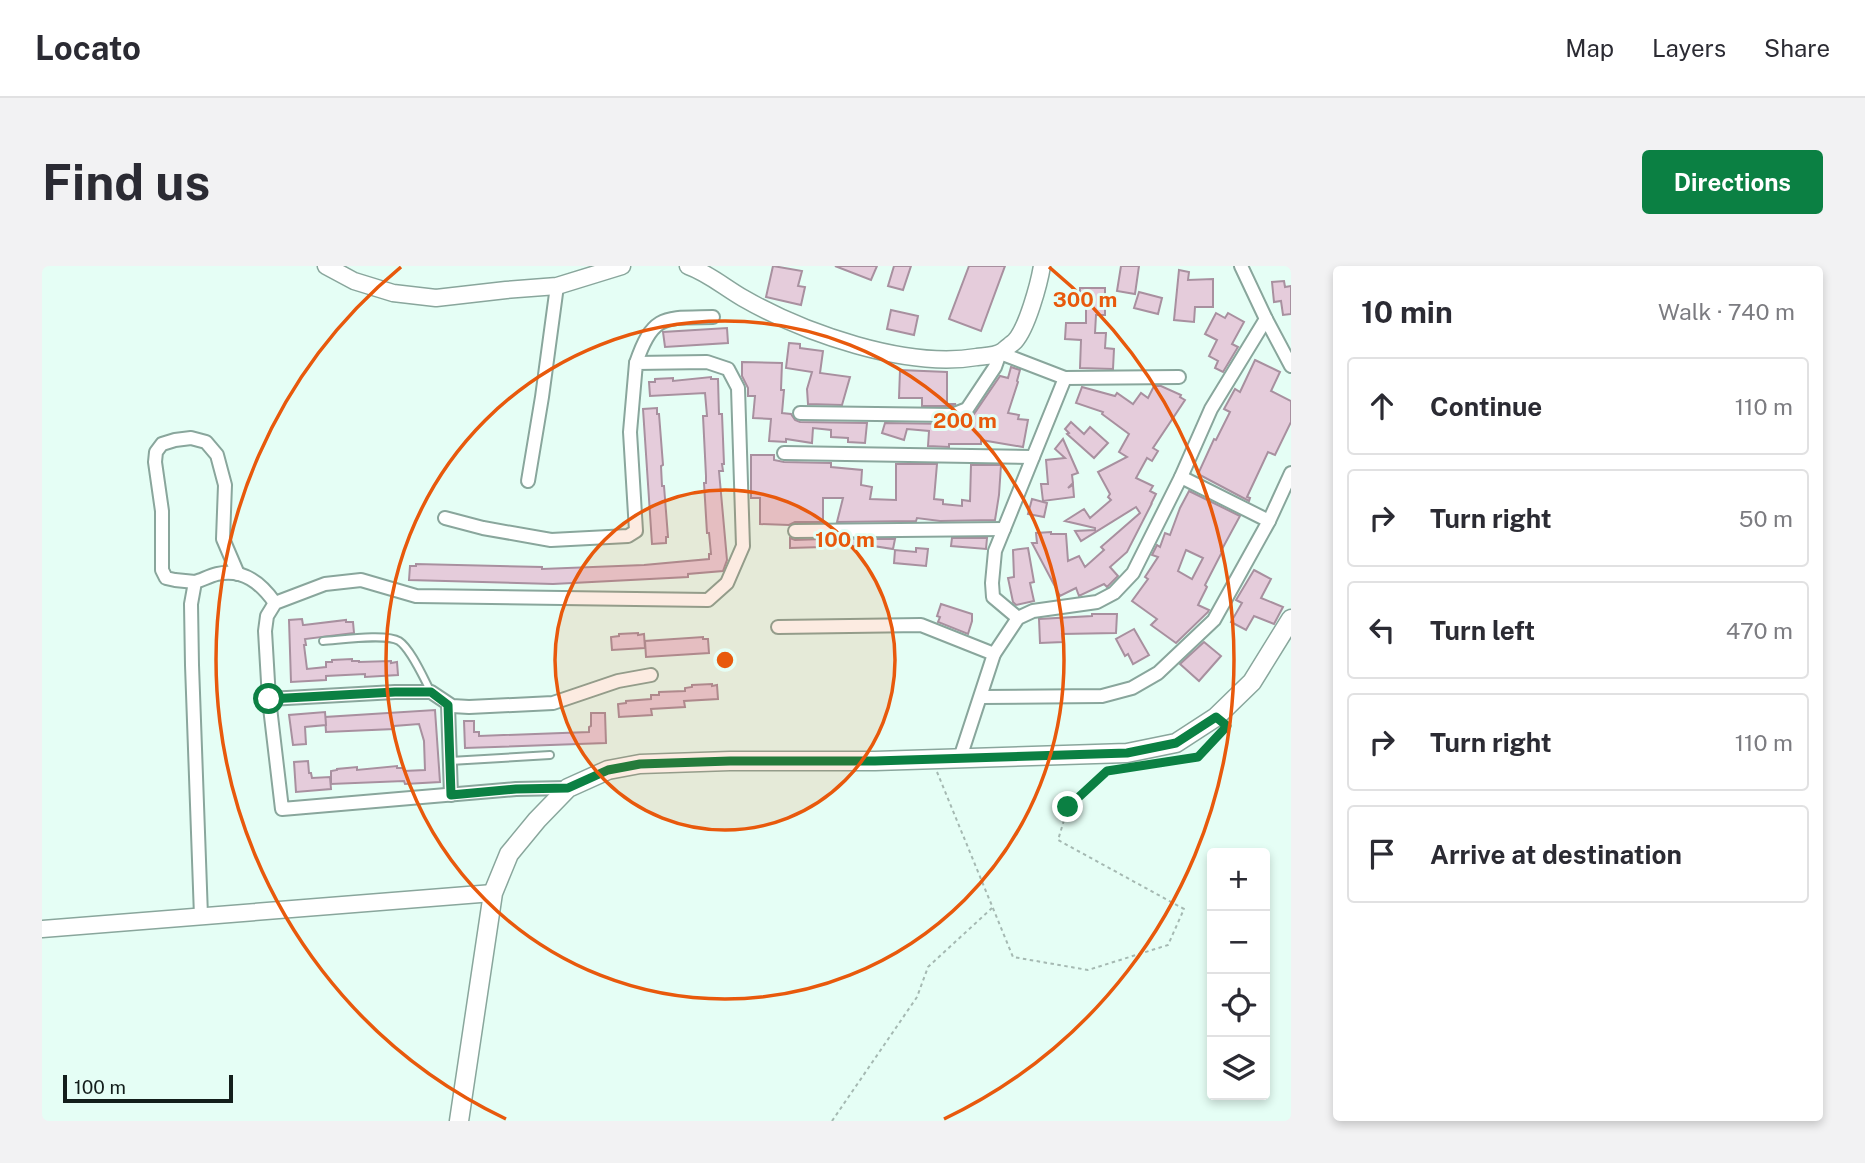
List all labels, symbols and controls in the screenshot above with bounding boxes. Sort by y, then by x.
text: Locato [35,29,141,67]
text: Map [1565,34,1614,62]
text: Layers [1652,34,1726,62]
text: Share [1764,34,1830,62]
button: Directions [1642,150,1823,214]
text: Find us [42,153,210,211]
text: 300 m [1053,287,1117,312]
text: 10 min [1361,294,1453,330]
text: Walk · 740 m [1658,298,1795,325]
icon: ahead [1363,387,1401,425]
text: Continue [1430,391,1542,422]
text: 110 m [1735,393,1793,420]
text: 200 m [933,408,997,433]
icon: right [1363,499,1401,537]
text: Turn right [1430,503,1552,534]
text: 50 m [1739,505,1793,532]
text: 100 m [815,527,875,552]
icon: left [1363,611,1401,649]
text: Turn left [1430,615,1535,646]
text: 470 m [1726,617,1793,644]
centre of rings [713,648,737,672]
route start [253,683,284,714]
icon: right [1363,723,1401,761]
text: Turn right [1430,727,1552,758]
text: 110 m [1735,729,1793,756]
route end [1052,791,1083,822]
icon: arrive [1363,835,1401,873]
text: Arrive at destination [1430,839,1682,870]
map controls [1207,848,1270,1100]
button: + [1207,848,1270,911]
button: − [1207,911,1270,974]
button: locate [1207,974,1270,1037]
button: layers [1207,1037,1270,1100]
scale bar [63,1072,233,1104]
text: 100 m [74,1076,126,1098]

